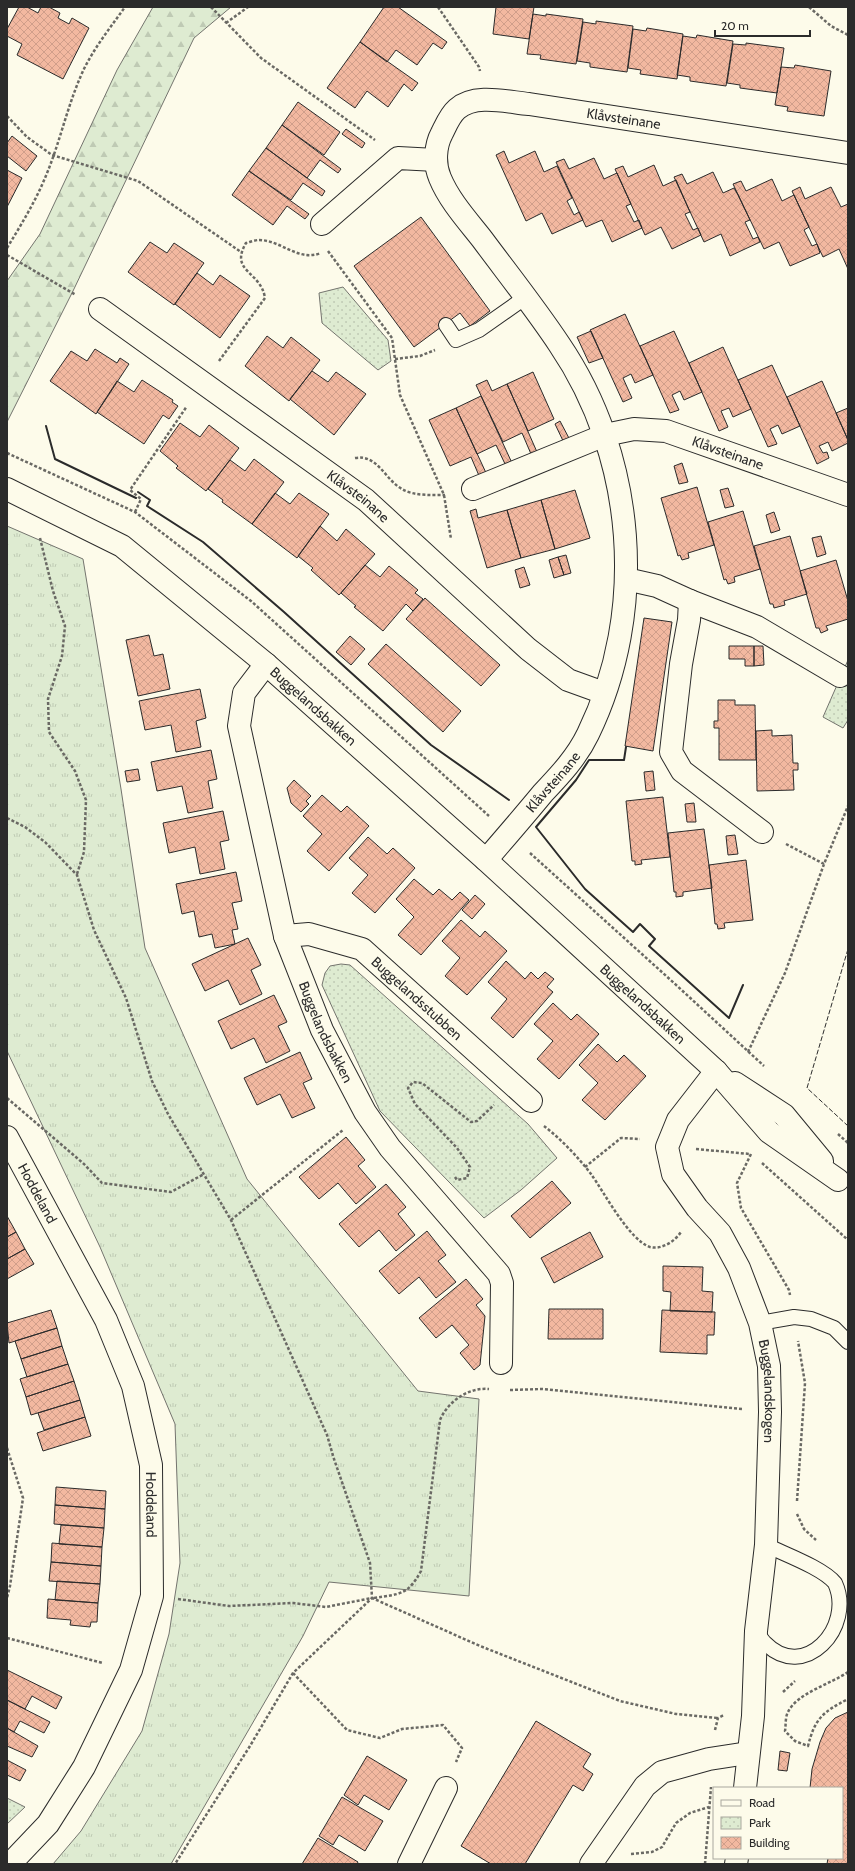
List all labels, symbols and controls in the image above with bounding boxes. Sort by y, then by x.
scale bar [715,12,810,38]
text: 20 m [721,18,749,33]
street label: Klåvsteinane [585,104,662,133]
street label: Klåvsteinane [690,432,766,474]
street label: Klåvsteinane [324,466,393,526]
street label: Buggelandsbakken [266,663,361,750]
street label: Klåvsteinane [522,748,584,816]
street label: Buggelandsstubben [368,953,466,1044]
street label: Buggelandsbakken [596,960,690,1048]
street label: Buggelandsbakken [295,979,357,1086]
street label: Hoddeland [14,1160,61,1227]
street label: Buggelandskogen [755,1338,779,1443]
street label: Hoddeland [142,1472,161,1538]
legend [713,1787,843,1859]
text: Road [749,1795,775,1810]
text: Park [749,1815,771,1830]
text: Building [749,1835,791,1850]

